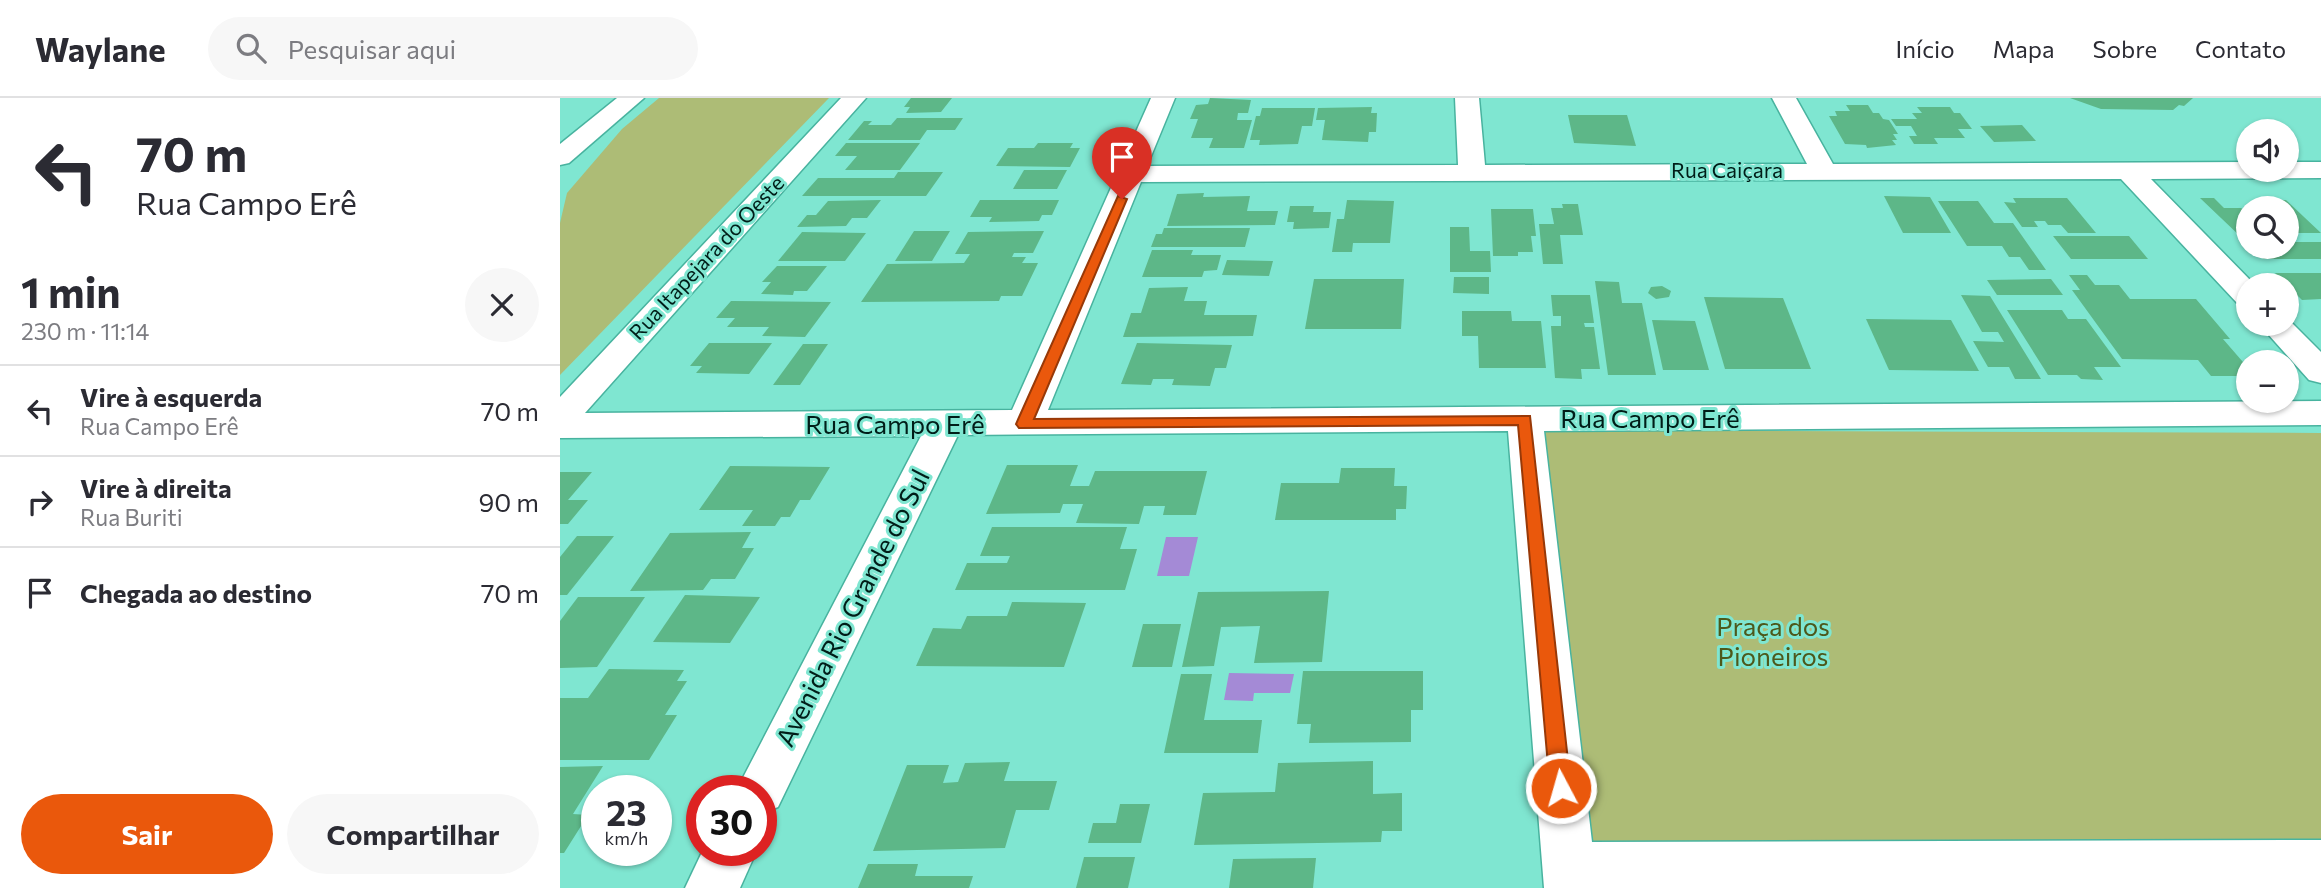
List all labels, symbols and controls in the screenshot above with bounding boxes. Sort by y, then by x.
search box [208,17,698,80]
text: Waylane [35,28,166,69]
icon: search [232,29,270,67]
text: Pesquisar aqui [288,33,456,64]
text: Início [1896,34,1955,63]
text: Mapa [1993,34,2055,63]
text: Sobre [2093,34,2157,63]
text: Contato [2195,34,2286,63]
map controls [2236,119,2299,413]
button: sound [2236,119,2299,182]
text: 70 m [136,122,247,182]
icon: left [21,126,112,217]
pin [1092,127,1152,199]
icon: arrive [1103,138,1141,176]
street label: Rua Caiçara [1671,157,1783,182]
street label: Rua Itapejara do Oeste [623,170,788,344]
text: Rua Campo Erê [136,182,357,222]
button: search [2236,196,2299,259]
text: 1 min [21,265,121,317]
button: close [465,268,539,342]
button: + [2236,273,2299,336]
text: 230 m · 11:14 [21,317,149,345]
button: − [2236,350,2299,413]
text: Vire à esquerda [80,381,262,412]
icon: left [21,392,59,430]
text: 70 m [481,395,539,426]
street label: Rua Campo Erê [1560,402,1740,433]
street label: Rua Campo Erê [805,408,985,439]
text: Rua Campo Erê [80,412,239,440]
street label: Avenida Rio Grande do Sul [768,464,935,751]
text: Vire à direita [80,472,232,503]
icon: right [21,483,59,521]
text: 90 m [479,486,539,517]
text: Rua Buriti [80,503,183,531]
icon: arrive [21,574,59,612]
text: Chegada ao destino [80,577,312,608]
text: 70 m [481,577,539,608]
park label: Praça dos Pioneiros [1716,610,1830,671]
position arrow [1524,751,1598,825]
speed limit sign: 30 [686,775,777,866]
text: 23 [606,790,647,833]
button: Sair [21,794,273,874]
button: Compartilhar [287,794,539,874]
text: km/h [605,827,648,849]

